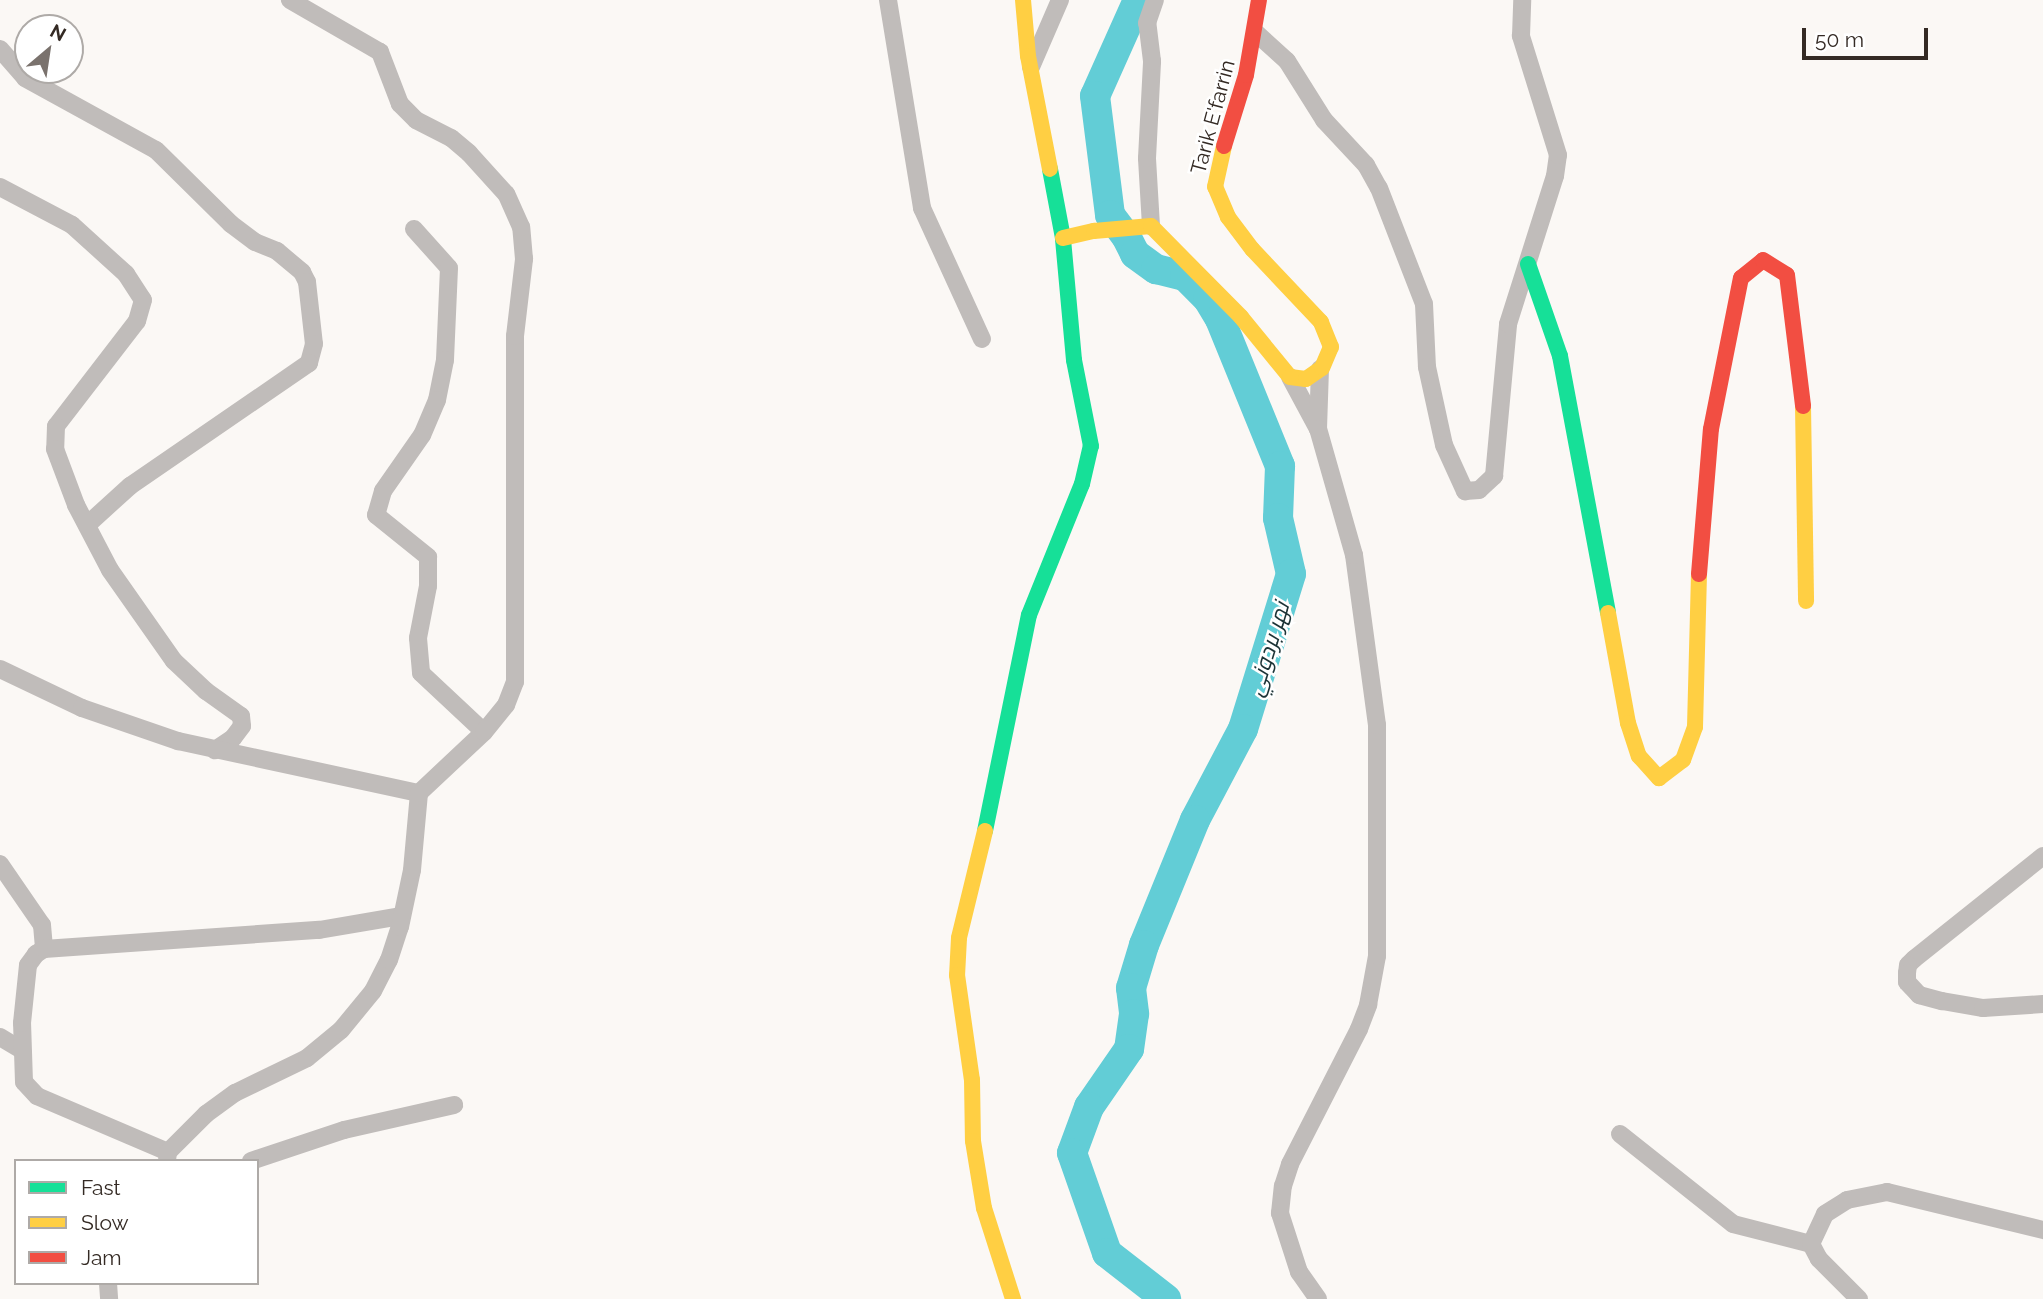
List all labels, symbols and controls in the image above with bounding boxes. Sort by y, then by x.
north arrow [14,14,84,84]
scale bar [1805,14,1931,58]
text: N [47,19,70,46]
text: 50 m [1815,27,1864,52]
street label: Tarik E'farrin [1186,57,1240,177]
water label: نهر بردوني [1241,599,1295,699]
legend [14,1159,259,1285]
text: Fast [81,1175,121,1200]
text: Slow [81,1210,129,1235]
text: Jam [81,1245,122,1270]

